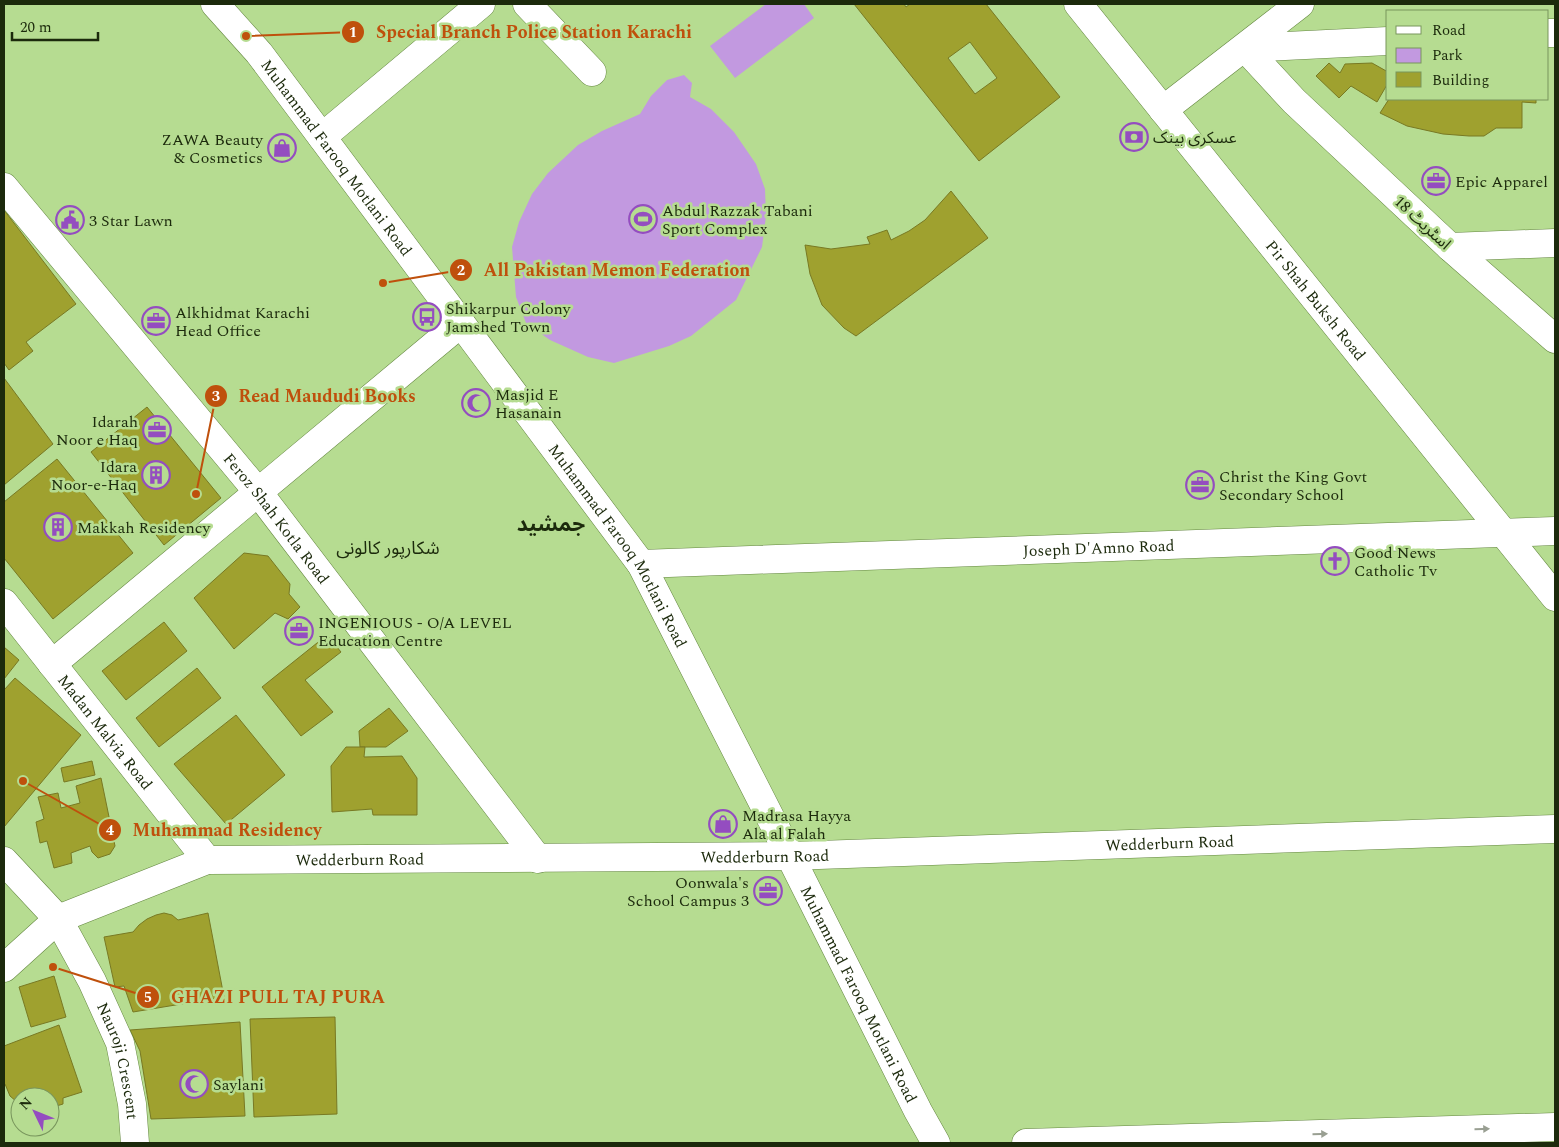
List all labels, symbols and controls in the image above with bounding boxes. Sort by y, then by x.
scale bar [12,10,99,42]
legend [1386,10,1549,100]
callout: Special Branch Police Station Karachi [341,15,702,48]
text: 20 m [20,16,52,39]
text: Special Branch Police Station Karachi [376,19,692,46]
text: Road [1432,19,1466,42]
text: 1 [349,21,357,44]
text: Park [1432,44,1463,67]
street label: Muhammad Farooq Motlani Road [255,54,418,261]
text: Building [1432,69,1489,92]
bank icon: عسکری بینک [1119,122,1149,152]
place label: عسکری بینک [1153,126,1237,150]
place label: ZAWA Beauty & Cosmetics [162,128,264,170]
shop icon: ZAWA Beauty & Cosmetics [267,133,297,163]
office icon: Epic Apparel [1421,166,1451,196]
place label: Epic Apparel [1455,170,1548,194]
street label: اسٹریٹ 18 [1388,190,1456,256]
place label: Abdul Razzak Tabani Sport Complex [662,199,813,241]
sports icon: Abdul Razzak Tabani Sport Complex [628,204,658,234]
public building icon: 3 Star Lawn [55,205,85,235]
place label: 3 Star Lawn [89,209,173,233]
street label: Pir Shah Buksh Road [1259,235,1371,366]
callout: All Pakistan Memon Federation [448,253,760,286]
text: All Pakistan Memon Federation [484,257,750,284]
text: 2 [457,259,465,282]
place label: Shikarpur Colony Jamshed Town [446,297,572,339]
place label: Alkhidmat Karachi Head Office [175,301,310,343]
bus stop icon: Shikarpur Colony Jamshed Town [412,302,442,332]
office icon: Alkhidmat Karachi Head Office [141,306,171,336]
callout: Read Maududi Books [203,379,426,412]
text: Read Maududi Books [238,383,416,410]
place label: Masjid E Hasanain [495,383,562,425]
text: 3 [212,385,220,408]
mosque icon: Masjid E Hasanain [461,388,491,418]
place label: Idarah Noor e Haq [56,410,138,452]
office icon: Idarah Noor e Haq [142,415,172,445]
street label: Muhammad Farooq Motlani Road [542,439,693,652]
street label: Feroz Shah Kotla Road [217,448,335,589]
place label: Idara Noor-e-Haq [51,455,137,497]
building icon: Idara Noor-e-Haq [141,460,171,490]
place label: Christ the King Govt Secondary School [1219,465,1368,507]
office icon: Christ the King Govt Secondary School [1185,470,1215,500]
district label: جمشید [517,509,585,541]
building icon: Makkah Residency [43,512,73,542]
place label: Makkah Residency [77,516,212,540]
street label: Joseph D'Amno Road [1022,534,1175,563]
district label: شکارپور کالونی [336,535,440,562]
place label: Good News Catholic Tv [1354,541,1438,583]
church icon: Good News Catholic Tv [1320,546,1350,576]
place label: INGENIOUS - O/A LEVEL Education Centre [318,611,512,653]
office icon: INGENIOUS - O/A LEVEL Education Centre [284,616,314,646]
street label: Madan Malvia Road [52,669,158,795]
place label: Madrasa Hayya Ala al Falah [742,804,851,846]
shop icon: Madrasa Hayya Ala al Falah [708,809,738,839]
callout: Muhammad Residency [98,813,332,846]
text: Muhammad Residency [132,817,323,844]
text: 4 [106,819,115,842]
street label: Wedderburn Road [1105,829,1234,858]
street label: Wedderburn Road [700,844,830,870]
street label: Wedderburn Road [295,848,424,872]
place label: Oonwala's School Campus 3 [627,871,749,913]
office icon: Oonwala's School Campus 3 [753,876,783,906]
street label: Muhammad Farooq Motlani Road [794,882,923,1107]
callout: GHAZI PULL TAJ PURA [135,980,395,1013]
text: GHAZI PULL TAJ PURA [171,984,385,1011]
text: 5 [144,986,152,1009]
street label: Nauroji Crescent [90,999,144,1121]
mosque icon: Saylani [179,1069,209,1099]
place label: Saylani [213,1073,264,1097]
north arrow [10,1087,60,1137]
text: N [14,1092,37,1115]
one-way arrow [1475,1125,1491,1133]
one-way arrow [1312,1130,1328,1138]

